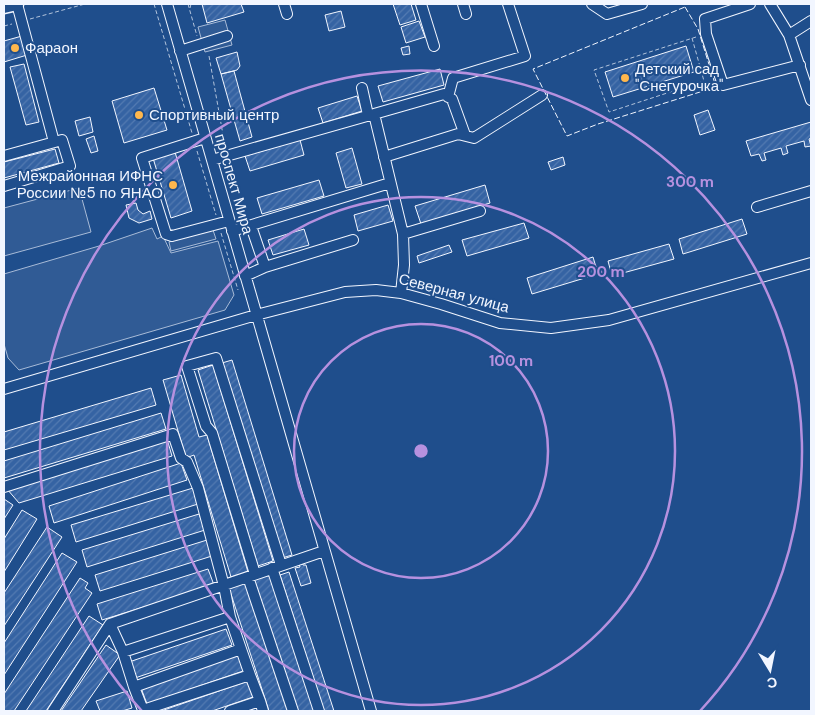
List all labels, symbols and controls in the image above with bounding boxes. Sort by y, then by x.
place label: Фараон [25,38,78,58]
marker: Фараон [9,42,21,54]
place label: Детский сад "Снегурочка" [635,59,723,96]
marker: Детский сад "Снегурочка" [619,72,631,84]
place label: Спортивный центр [149,105,279,125]
marker: Спортивный центр [133,109,145,121]
street label: проспект Мира [210,131,258,237]
place label: Межрайонная ИФНС России №5 по ЯНАО [17,166,163,203]
text: 300 m [666,172,714,192]
marker: Межрайонная ИФНС России №5 по ЯНАО [167,179,179,191]
text: 200 m [577,262,625,282]
street label: Северная улица [397,269,512,318]
text: 100 m [489,351,533,371]
centre of rings [412,442,430,460]
north arrow [745,645,795,695]
text: С [766,673,779,693]

